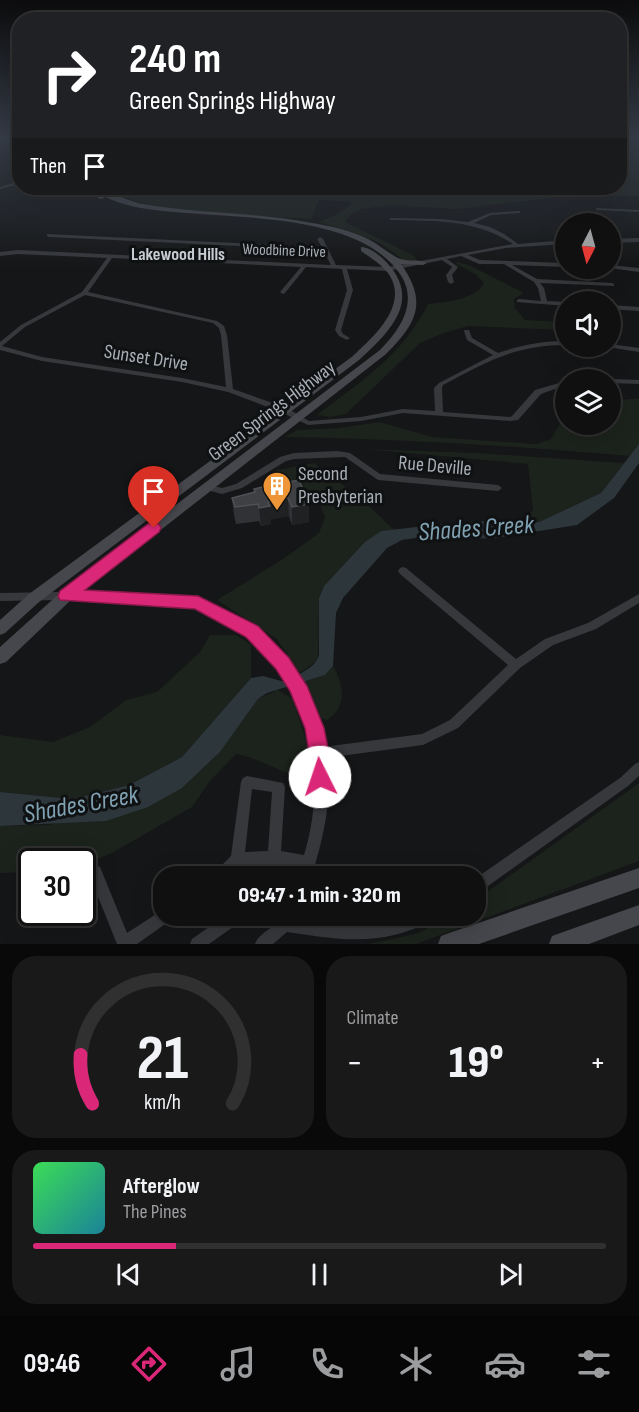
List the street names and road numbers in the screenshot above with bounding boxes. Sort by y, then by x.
street label: Woodbine Drive [242,240,326,262]
street label: Sunset Drive [102,340,190,376]
street label: Green Springs Highway [204,355,341,467]
street label: Rue Deville [397,451,473,481]

